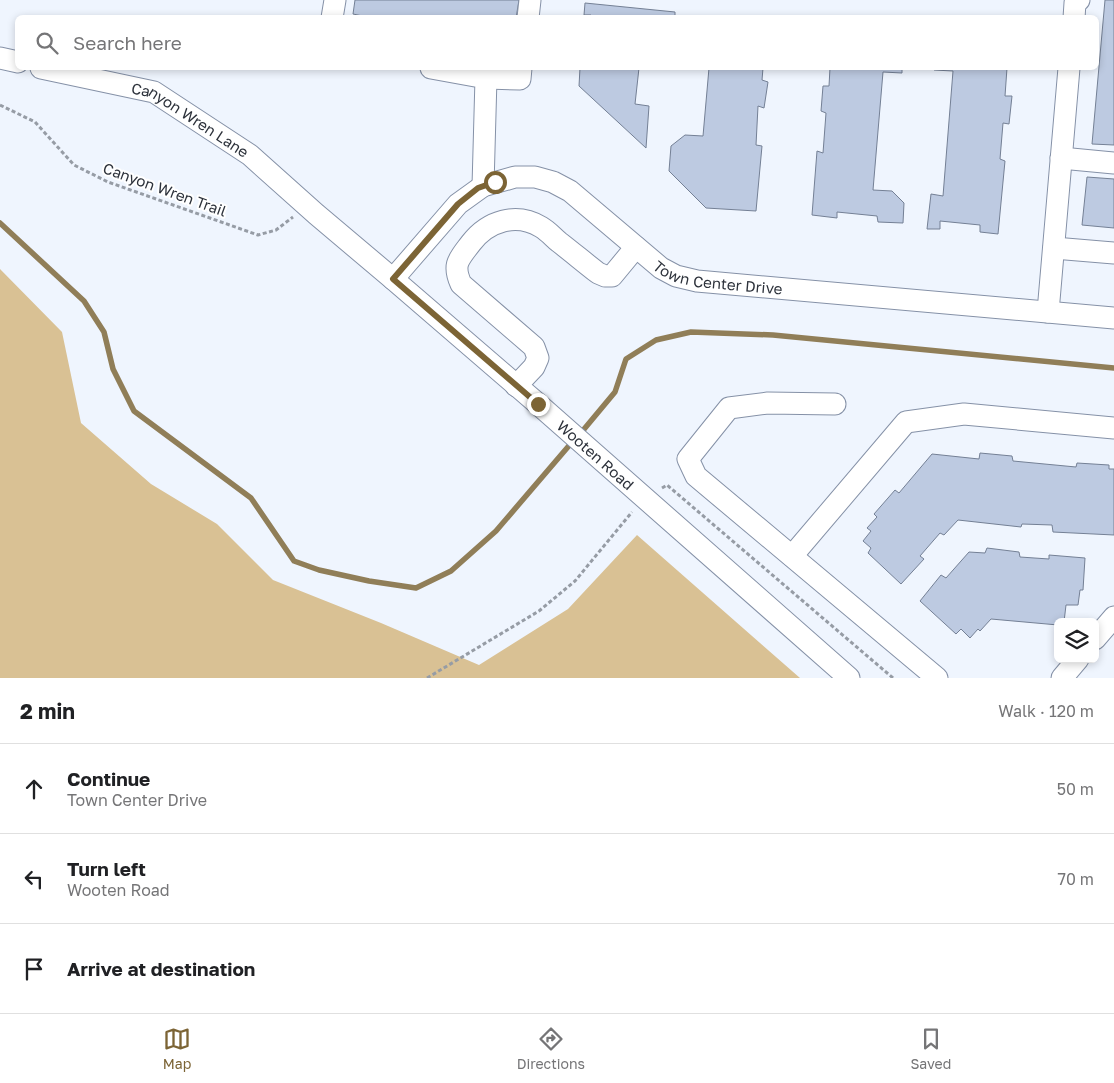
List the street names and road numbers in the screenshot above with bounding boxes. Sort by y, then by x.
street label: Canyon Wren Lane [130,78,253,161]
street label: Canyon Wren Trail [101,158,229,220]
street label: Town Center Drive [650,256,784,298]
street label: Wooten Road [554,416,638,493]

